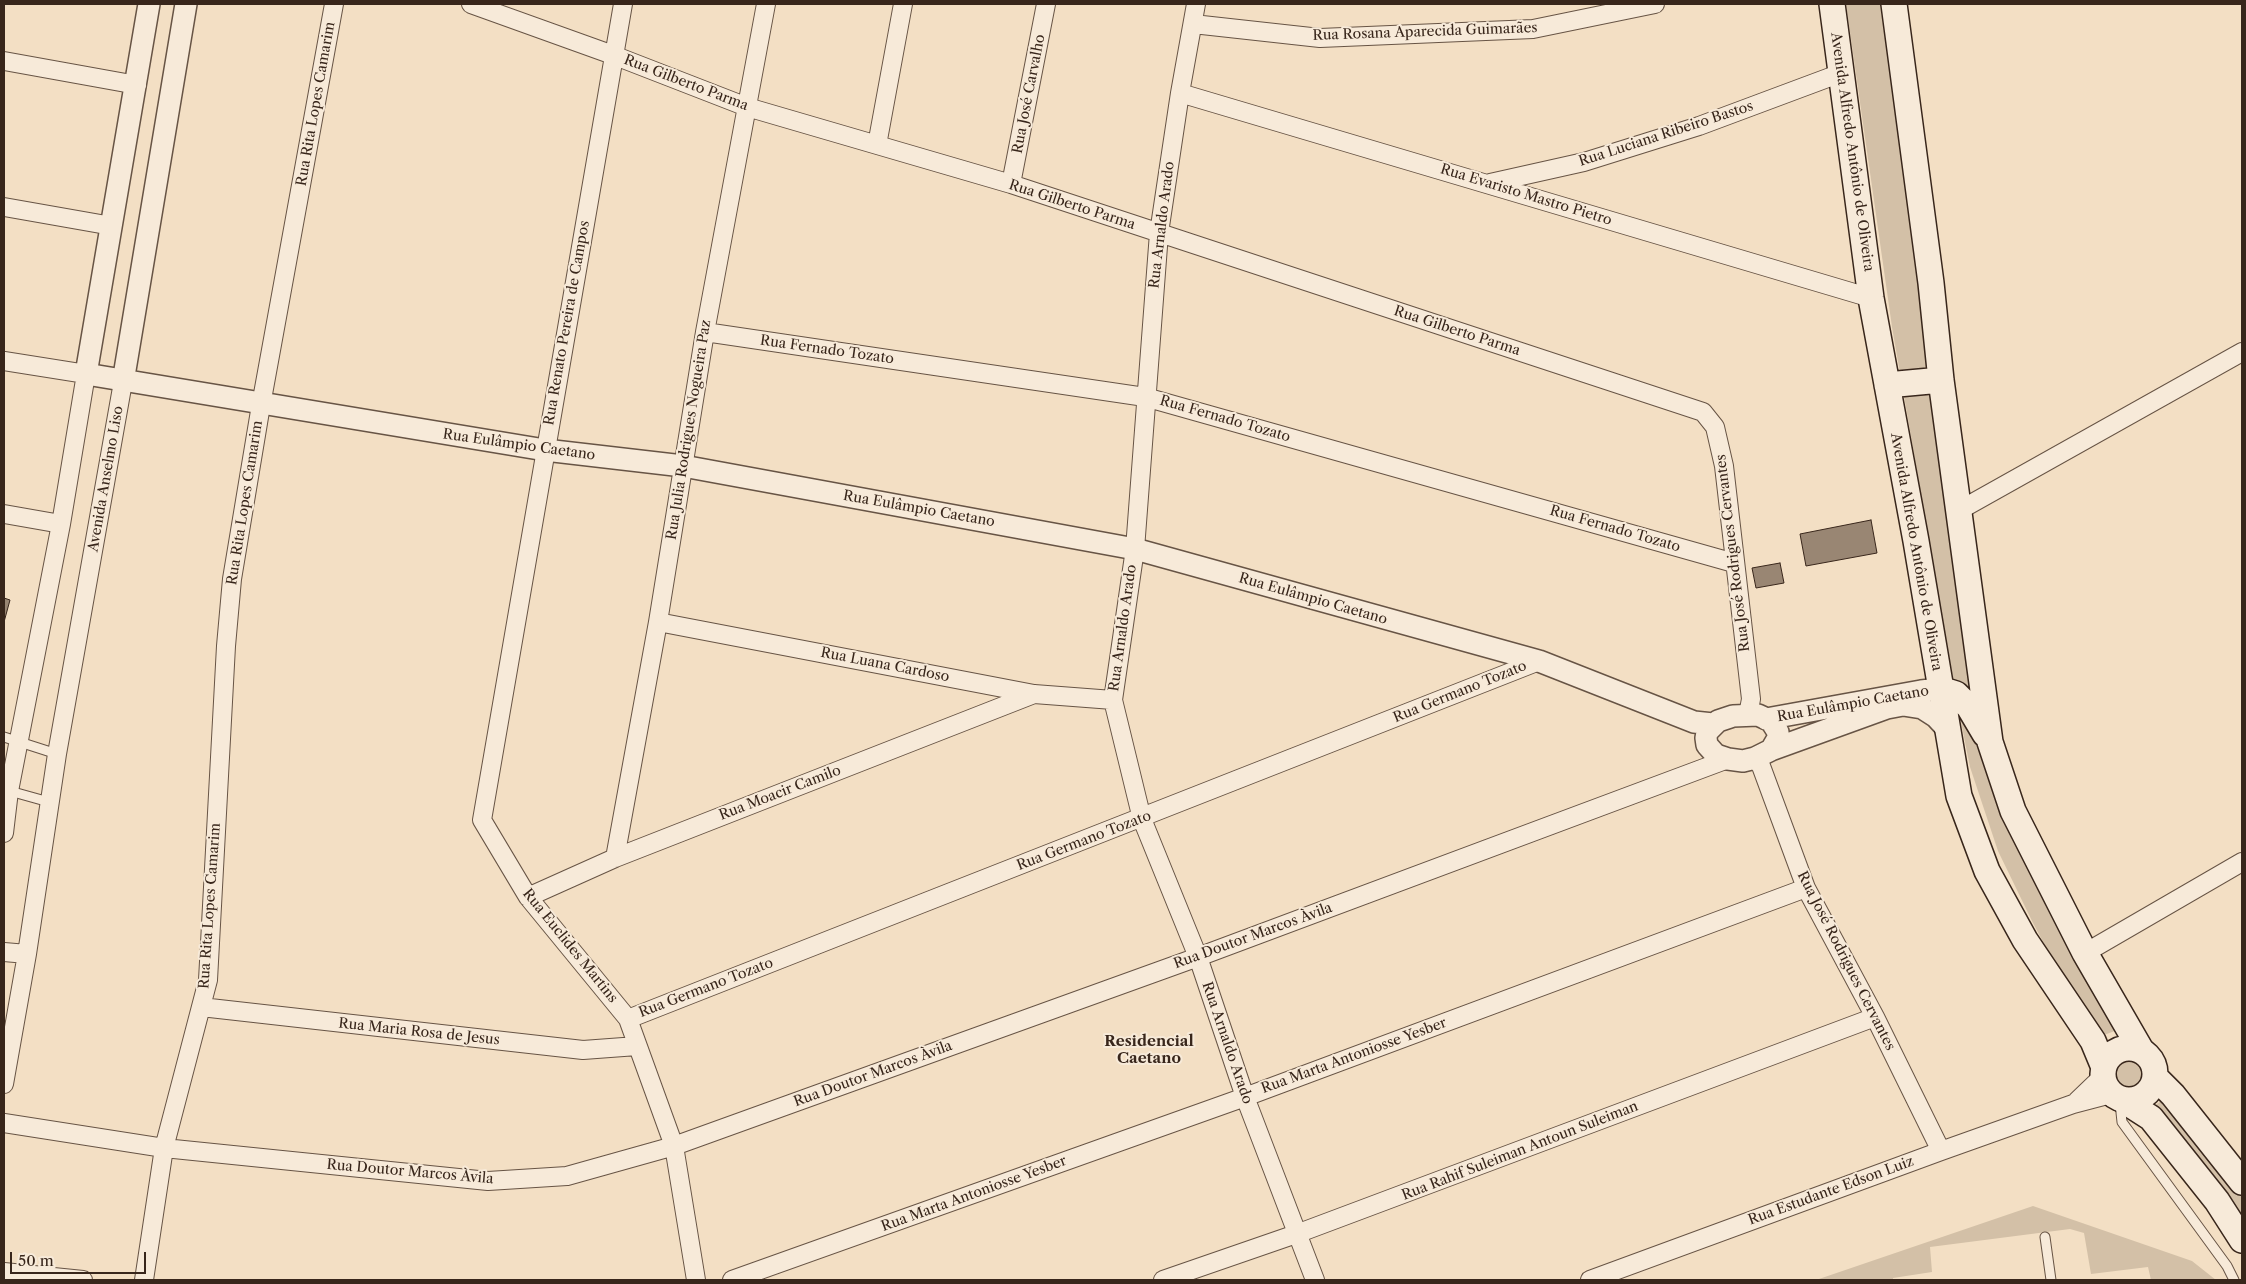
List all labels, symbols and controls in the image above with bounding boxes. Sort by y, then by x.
street label: Rua Rosana Aparecida Guimarães [1312,20,1538,44]
street label: Rua Rita Lopes Camarim [293,21,339,187]
street label: Avenida Alfredo Antônio de Oliveira [1827,31,1877,273]
street label: Rua José Carvalho [1009,33,1049,155]
street label: Rua Gilberto Parma [621,52,751,114]
street label: Rua Luciana Ribeiro Bastos [1577,98,1755,170]
street label: Rua Arnaldo Arado [1146,160,1178,290]
street label: Rua Evaristo Mastro Pietro [1438,161,1614,229]
street label: Rua Gilberto Parma [1007,177,1137,233]
street label: Rua Renato Pereira de Campos [541,219,593,427]
street label: Rua Gilberto Parma [1392,303,1522,359]
street label: Rua Julia Rodrigues Nogueira Paz [663,319,715,541]
street label: Rua Fernado Tozato [759,332,895,368]
street label: Rua Fernado Tozato [1158,392,1292,446]
street label: Avenida Anselmo Liso [85,405,127,553]
street label: Rua Rita Lopes Camarim [224,420,266,586]
street label: Rua Eulâmpio Caetano [442,426,596,464]
street label: Avenida Alfredo Antônio de Oliveira [1887,432,1945,672]
street label: Rua José Rodrigues Cervantes [1713,453,1753,653]
street label: Rua Eulâmpio Caetano [842,487,996,531]
street label: Rua Fernado Tozato [1548,502,1682,556]
street label: Rua Arnaldo Arado [1106,563,1140,693]
street label: Rua Eulâmpio Caetano [1237,570,1389,628]
street label: Rua Luana Cardoso [819,644,951,686]
street label: Rua Germano Tozato [1391,658,1529,726]
street label: Rua Eulâmpio Caetano [1776,682,1930,726]
street label: Rua Moacir Camilo [717,762,843,824]
street label: Rua Germano Tozato [1015,808,1153,874]
street label: Rua Rita Lopes Camarim [196,822,224,990]
street label: Rua José Rodrigues Cervantes [1793,869,1899,1053]
street label: Rua Euclides Martins [519,886,621,1006]
street label: Rua Doutor Marcos Àvila [1171,899,1335,973]
street label: Rua Germano Tozato [637,955,775,1021]
street label: Rua Arnaldo Arado [1198,980,1256,1106]
street label: Rua Maria Rosa de Jesus [338,1015,500,1049]
street label: Rua Marta Antoniosse Yesber [1259,1015,1449,1097]
district label: Residencial Caetano [1104,1033,1194,1068]
street label: Rua Doutor Marcos Àvila [791,1037,955,1111]
street label: Rua Rahif Suleiman Antoun Suleiman [1399,1098,1641,1204]
street label: Rua Marta Antoniosse Yesber [879,1153,1069,1235]
street label: Rua Estudante Edson Luiz [1746,1153,1916,1229]
street label: Rua Doutor Marcos Àvila [326,1156,494,1188]
scale bar [12,1242,149,1274]
text: 50 m [18,1251,54,1270]

